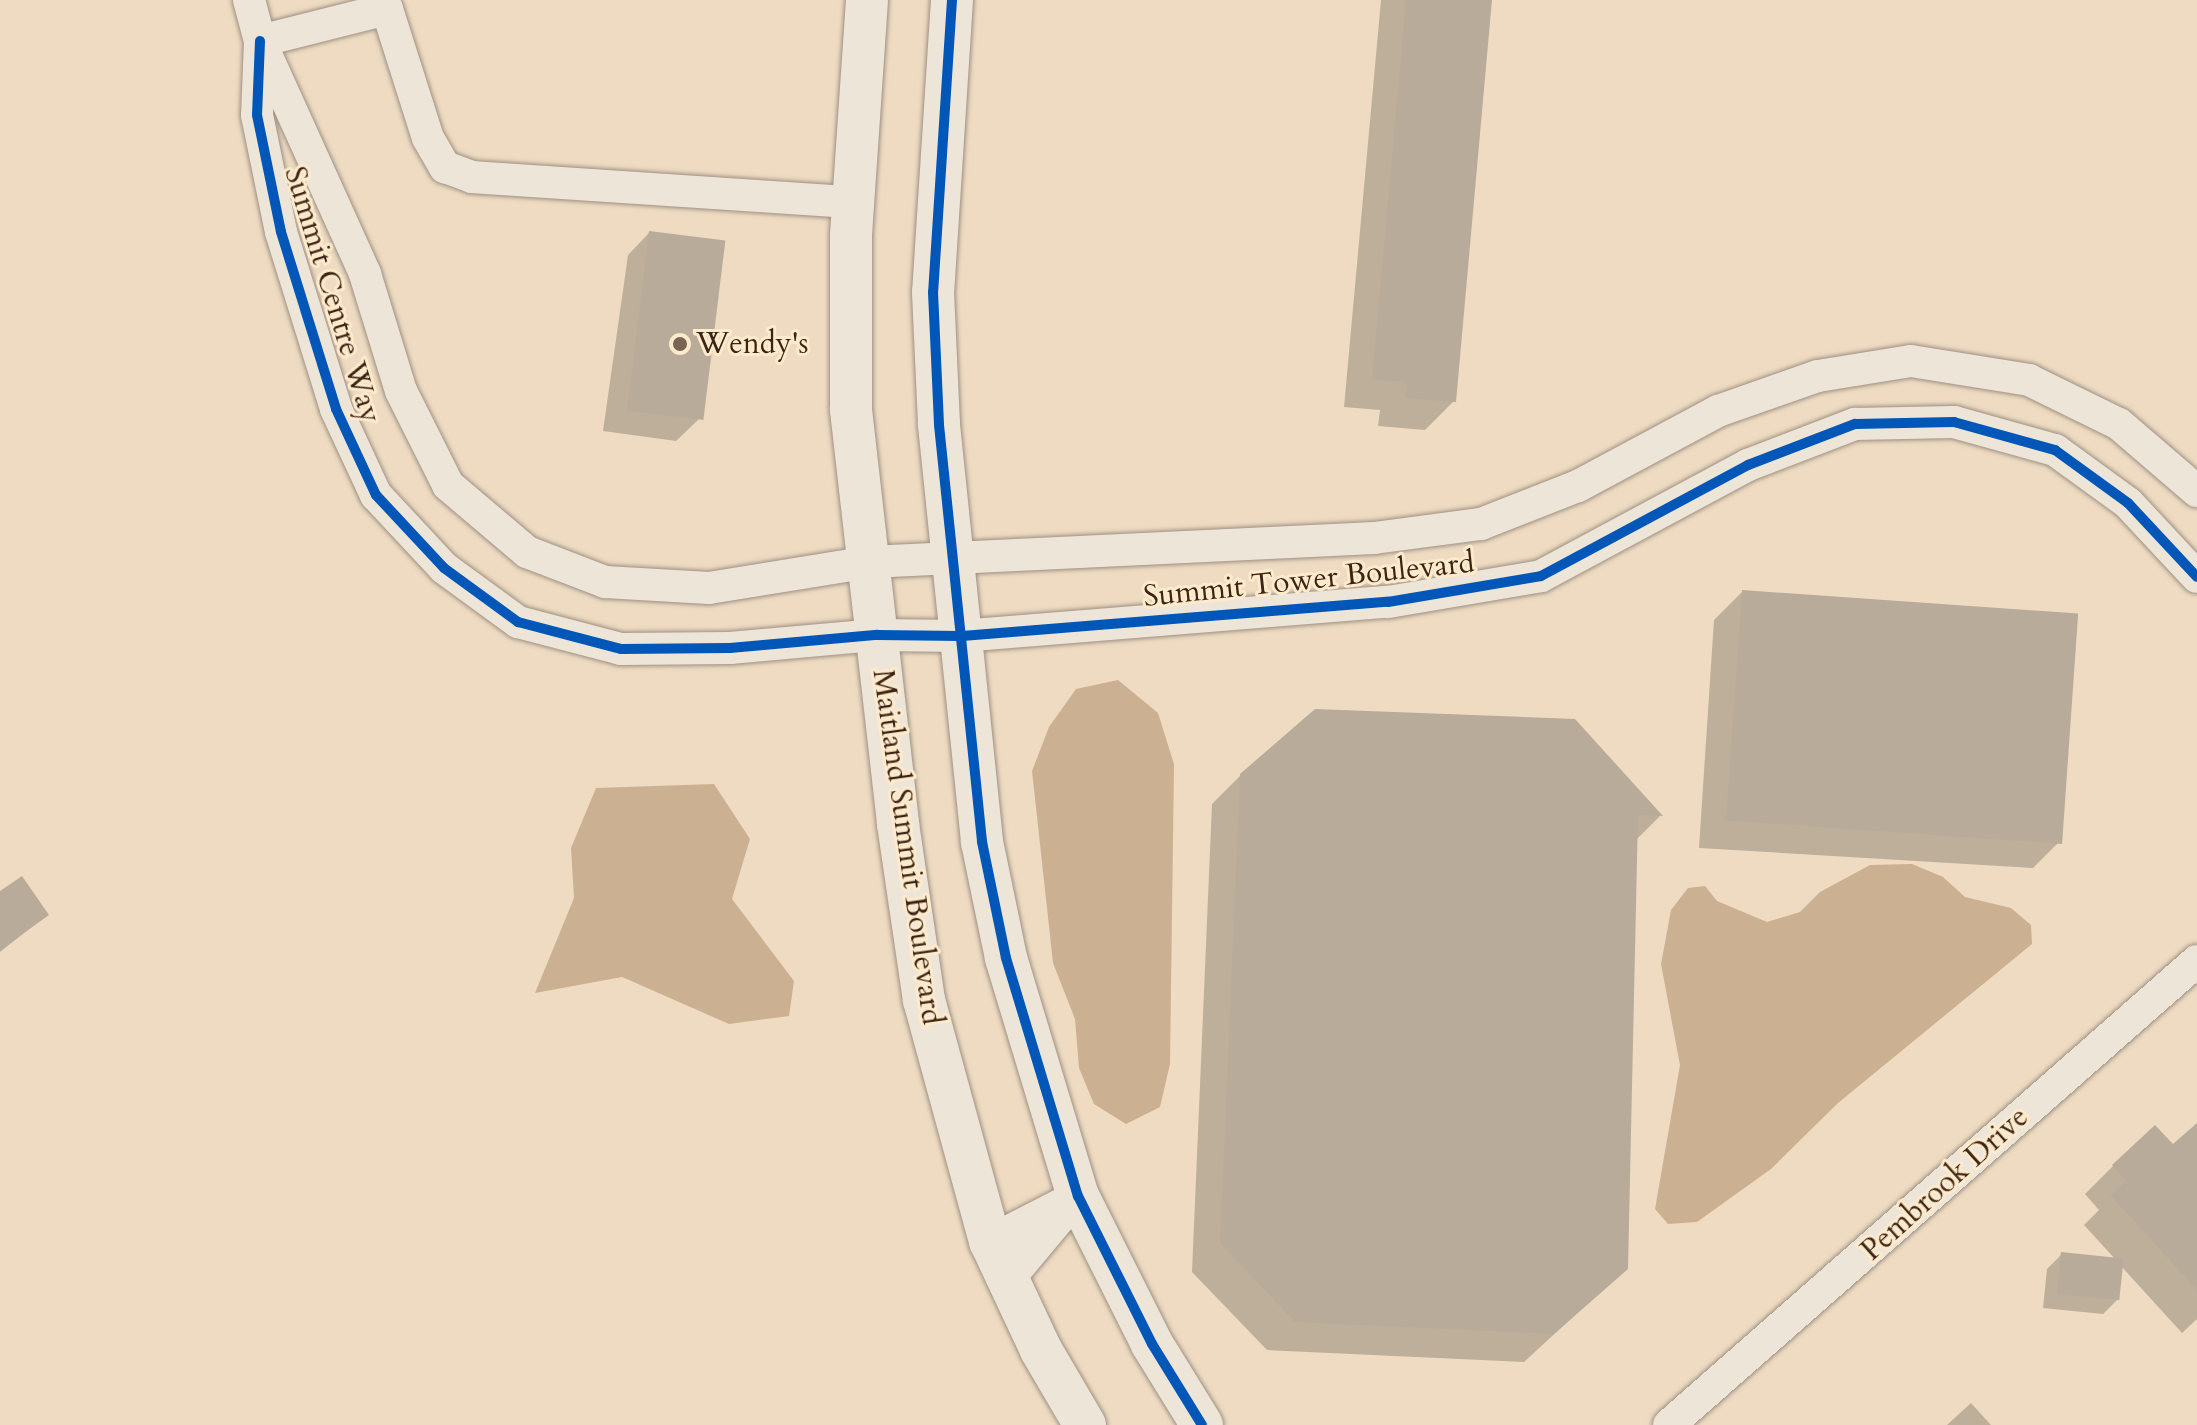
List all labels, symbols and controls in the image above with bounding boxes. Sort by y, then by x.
street label: Summit Centre Way [276,163,388,427]
place label: Wendy's [696,326,808,362]
marker: Wendy's [671,335,689,353]
street label: Summit Tower Boulevard [1142,545,1476,615]
street label: Maitland Summit Boulevard [864,667,950,1027]
street label: Pembrook Drive [1854,1099,2036,1269]

